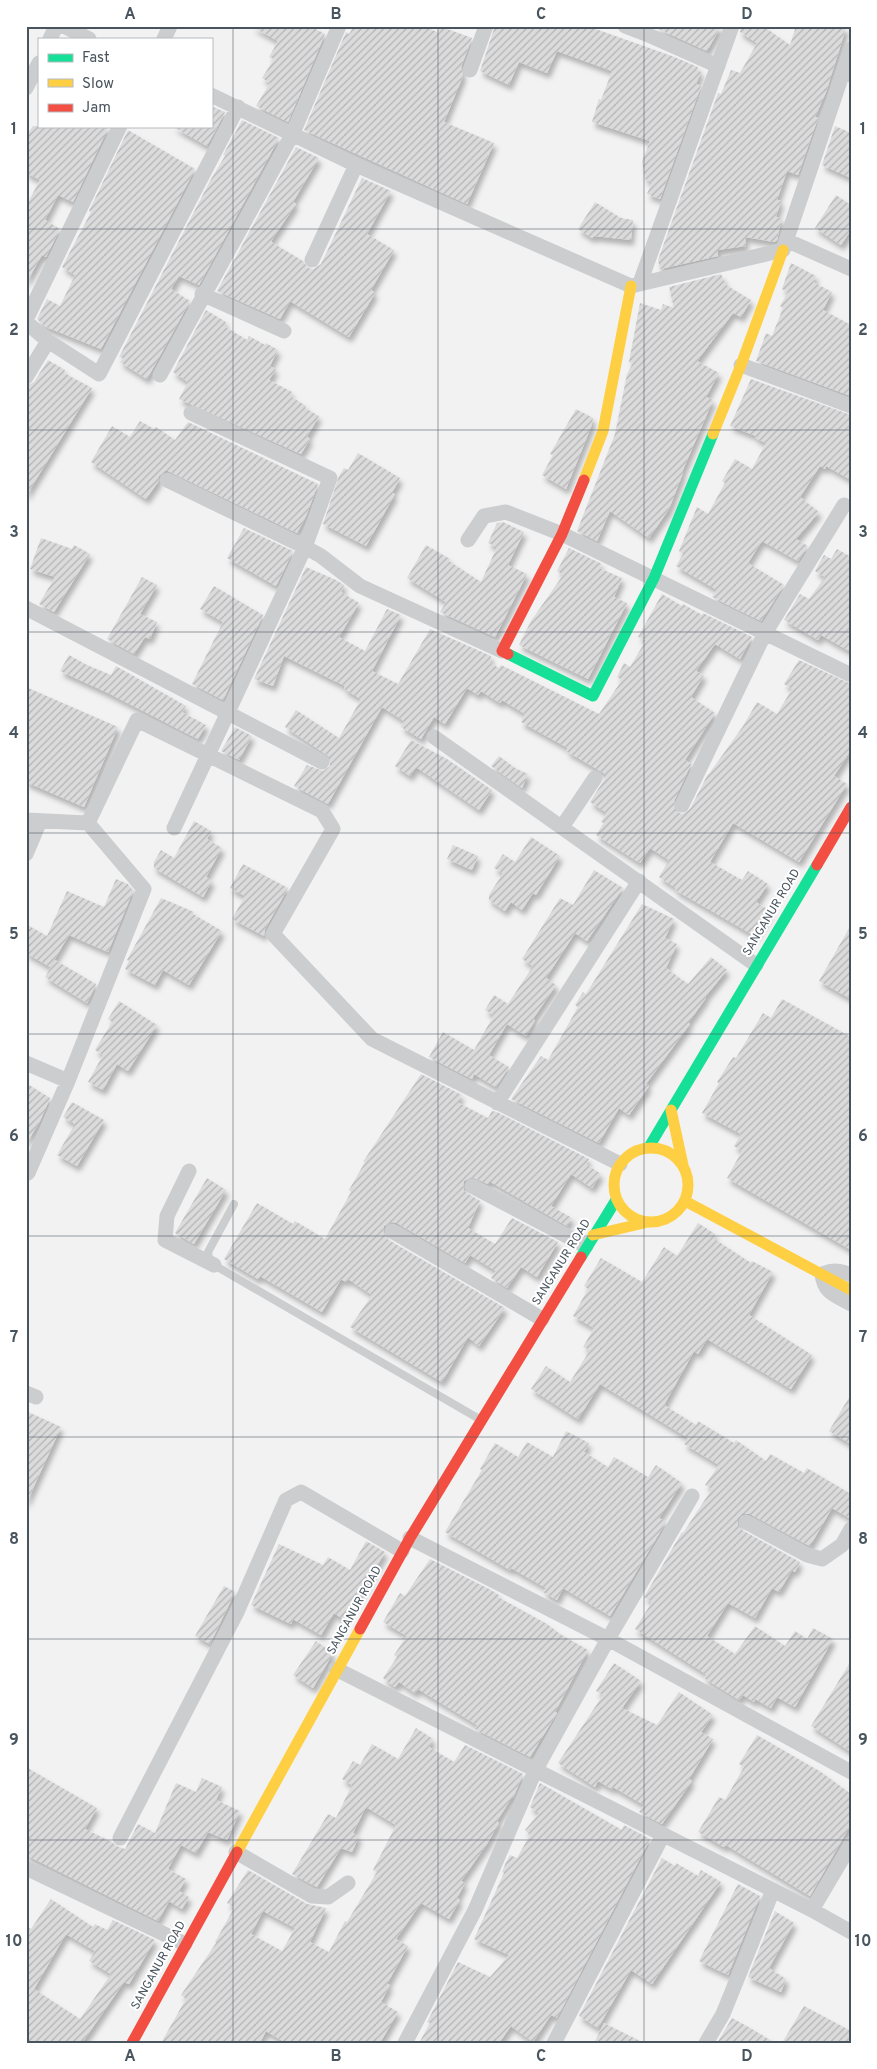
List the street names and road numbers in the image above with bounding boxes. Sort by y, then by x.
street label: SANGANUR ROAD [740,866,804,959]
street label: SANGANUR ROAD [529,1216,595,1309]
street label: SANGANUR ROAD [324,1563,386,1658]
street label: SANGANUR ROAD [128,1918,190,2013]

